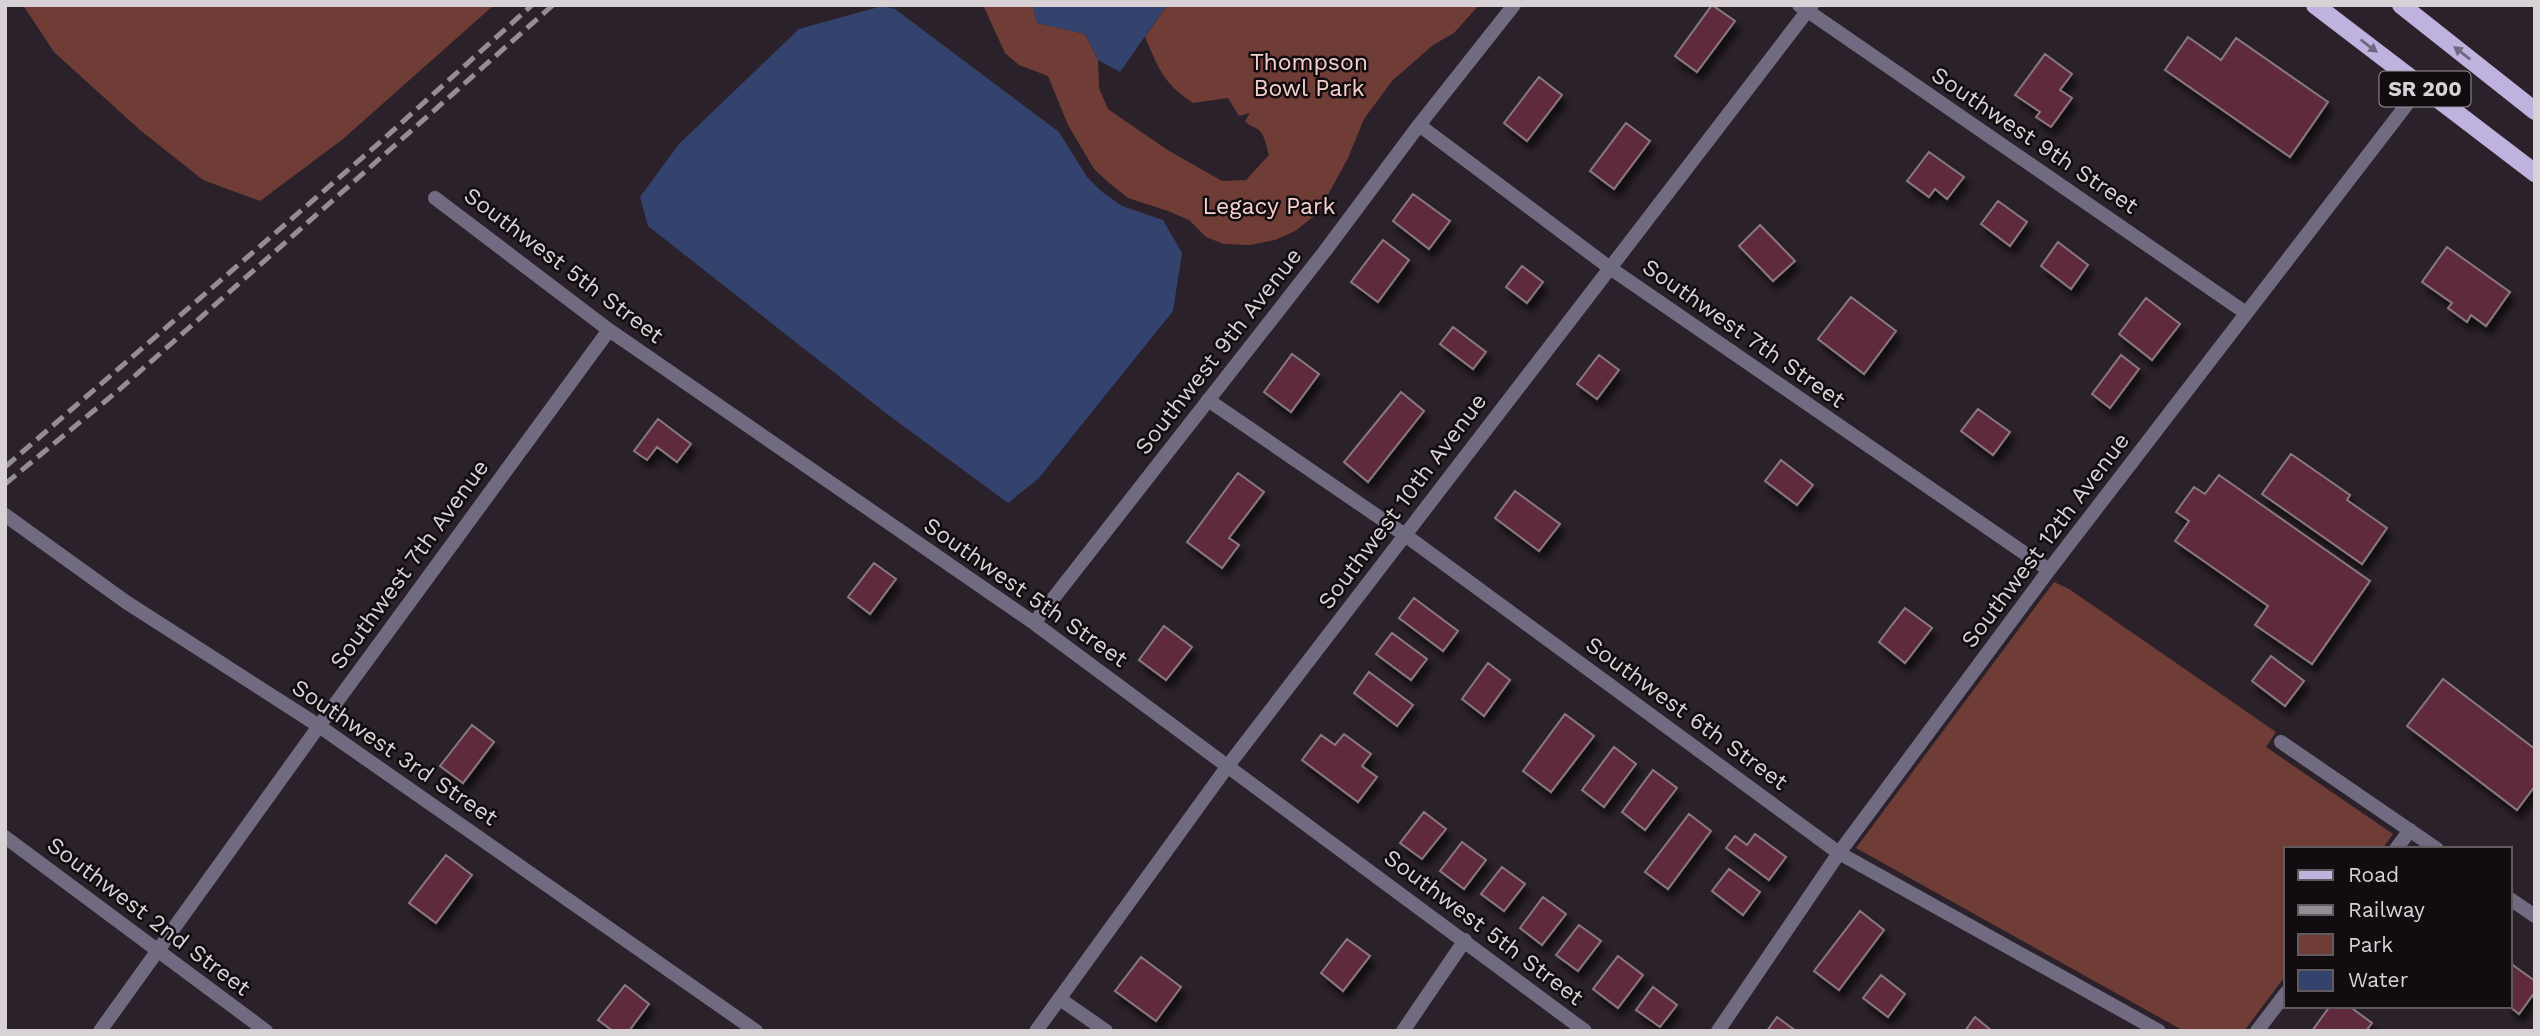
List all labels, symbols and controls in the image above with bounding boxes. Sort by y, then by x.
one-way arrow [2360,39,2378,53]
one-way arrow [2453,47,2471,61]
park label: Thompson Bowl Park [1250,49,1368,102]
street label: Southwest 9th Street [1926,61,2143,220]
road number: SR 200 [2380,72,2470,106]
street label: Southwest 5th Street [459,182,669,349]
park label: Legacy Park [1203,193,1336,220]
street label: Southwest 9th Avenue [1129,243,1307,460]
street label: Southwest 7th Street [1637,253,1850,414]
street label: Southwest 10th Avenue [1312,388,1492,614]
street label: Southwest 12th Avenue [1956,427,2135,653]
street label: Southwest 7th Avenue [324,454,494,674]
street label: Southwest 5th Street [919,512,1133,673]
street label: Southwest 6th Street [1580,631,1793,796]
street label: Southwest 3rd Street [287,674,503,831]
street label: Southwest 2nd Street [42,831,256,1002]
street label: Southwest 5th Street [1379,844,1589,1011]
legend [2284,847,2512,1008]
text: Road [2348,862,2399,887]
text: Railway [2348,897,2425,922]
text: Park [2348,932,2393,957]
text: Water [2348,967,2409,992]

